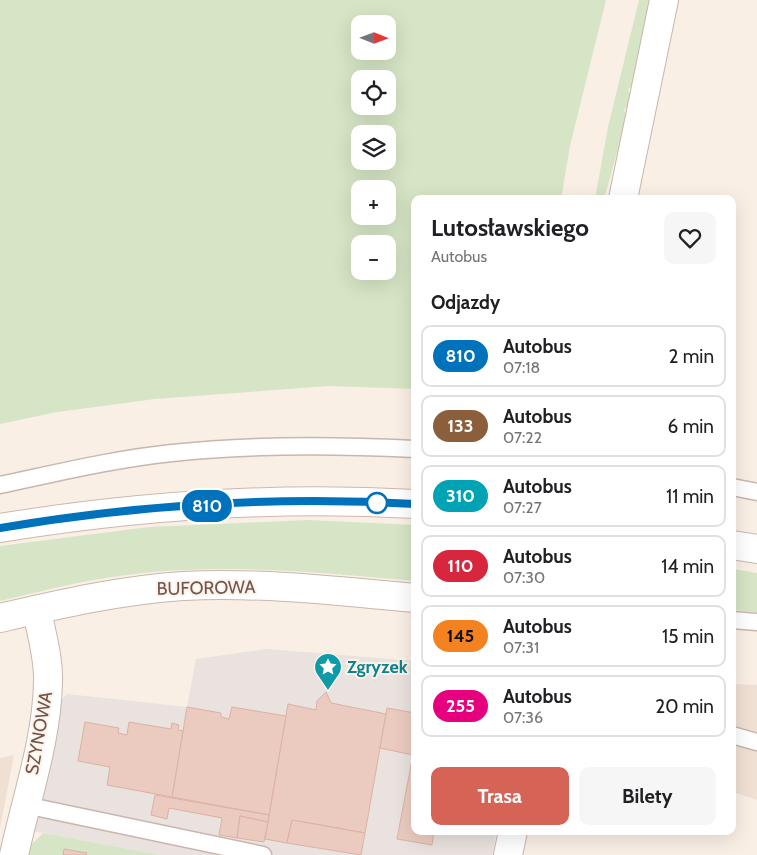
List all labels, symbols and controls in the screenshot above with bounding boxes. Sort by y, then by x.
north arrow [351,15,396,60]
map controls [351,15,396,280]
button: locate [351,70,396,115]
button: layers [351,125,396,170]
button: + [351,180,396,225]
button: heart [664,212,716,264]
text: Lutosławskiego [431,213,589,242]
button: − [351,235,396,280]
text: Autobus [431,247,487,266]
text: Odjazdy [431,291,500,314]
text: Autobus [503,335,572,358]
text: 810 [445,345,476,367]
text: 2 min [668,345,714,368]
text: 07:18 [503,358,540,377]
text: Autobus [503,405,572,428]
text: 133 [447,415,474,437]
text: 6 min [668,415,714,438]
text: 07:22 [503,428,542,447]
text: Autobus [503,475,572,498]
text: 310 [446,485,475,507]
text: 11 min [666,485,714,508]
line badge: 810 [178,490,236,522]
unlabelled marker [366,492,388,514]
text: 810 [192,495,222,517]
text: 07:27 [503,498,542,517]
text: Autobus [503,545,572,568]
text: 110 [448,555,474,577]
text: 14 min [661,555,714,578]
text: 07:30 [503,568,545,587]
street label: BUFOROWA [156,576,256,600]
text: Autobus [503,615,572,638]
text: 145 [447,625,474,647]
text: 15 min [662,625,714,648]
text: 07:31 [503,638,539,657]
place icon: Zgryzek [313,652,343,691]
place label: Zgryzek [347,656,408,678]
text: Autobus [503,685,572,708]
street label: SZYNOWA [21,690,57,776]
text: 255 [446,695,475,717]
text: 20 min [655,695,714,718]
text: 07:36 [503,708,543,727]
button: Trasa [431,767,569,825]
button: Bilety [579,767,716,825]

